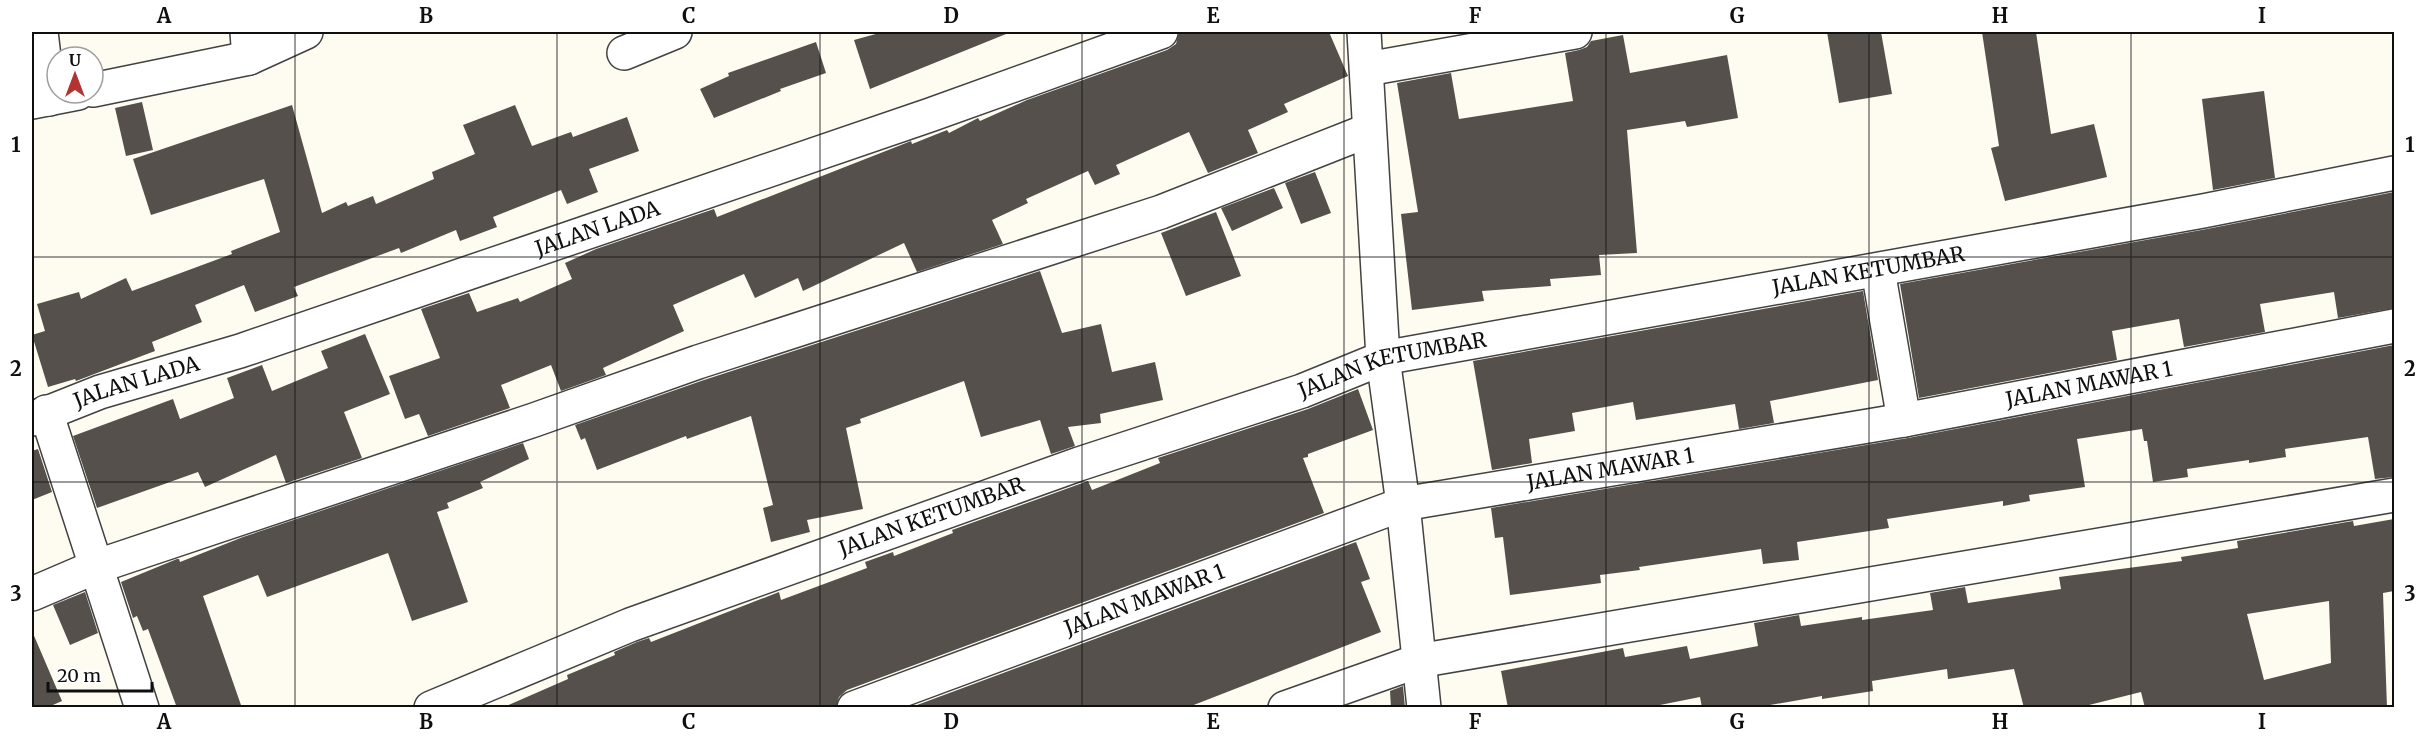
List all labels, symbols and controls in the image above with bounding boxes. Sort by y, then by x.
text: A [156,3,172,28]
text: B [419,3,433,28]
text: C [682,3,696,28]
text: D [943,3,959,28]
text: E [1206,3,1220,28]
text: F [1469,3,1482,28]
text: G [1730,3,1745,28]
text: H [1992,3,2008,28]
text: I [2258,3,2266,28]
north arrow [45,45,105,105]
text: U [69,50,81,70]
text: 1 [11,132,21,157]
text: 1 [2405,132,2415,157]
street label: JALAN LADA [531,194,663,262]
street label: JALAN KETUMBAR [1769,240,1967,301]
street label: JALAN KETUMBAR [1293,326,1489,404]
street label: JALAN LADA [69,350,203,414]
street label: JALAN MAWAR 1 [2002,355,2174,413]
text: 2 [10,356,22,381]
text: 2 [2404,356,2416,381]
street label: JALAN MAWAR 1 [1524,441,1696,496]
street label: JALAN KETUMBAR [834,471,1028,562]
street label: JALAN MAWAR 1 [1060,557,1228,642]
text: 3 [10,581,22,606]
text: 3 [2404,581,2416,606]
scale bar [48,655,152,693]
text: 20 m [57,664,101,687]
text: A [156,709,172,734]
text: B [419,709,433,734]
text: C [682,709,696,734]
text: D [943,709,959,734]
text: E [1206,709,1220,734]
text: F [1469,709,1482,734]
text: G [1730,709,1745,734]
text: H [1992,709,2008,734]
text: I [2258,709,2266,734]

